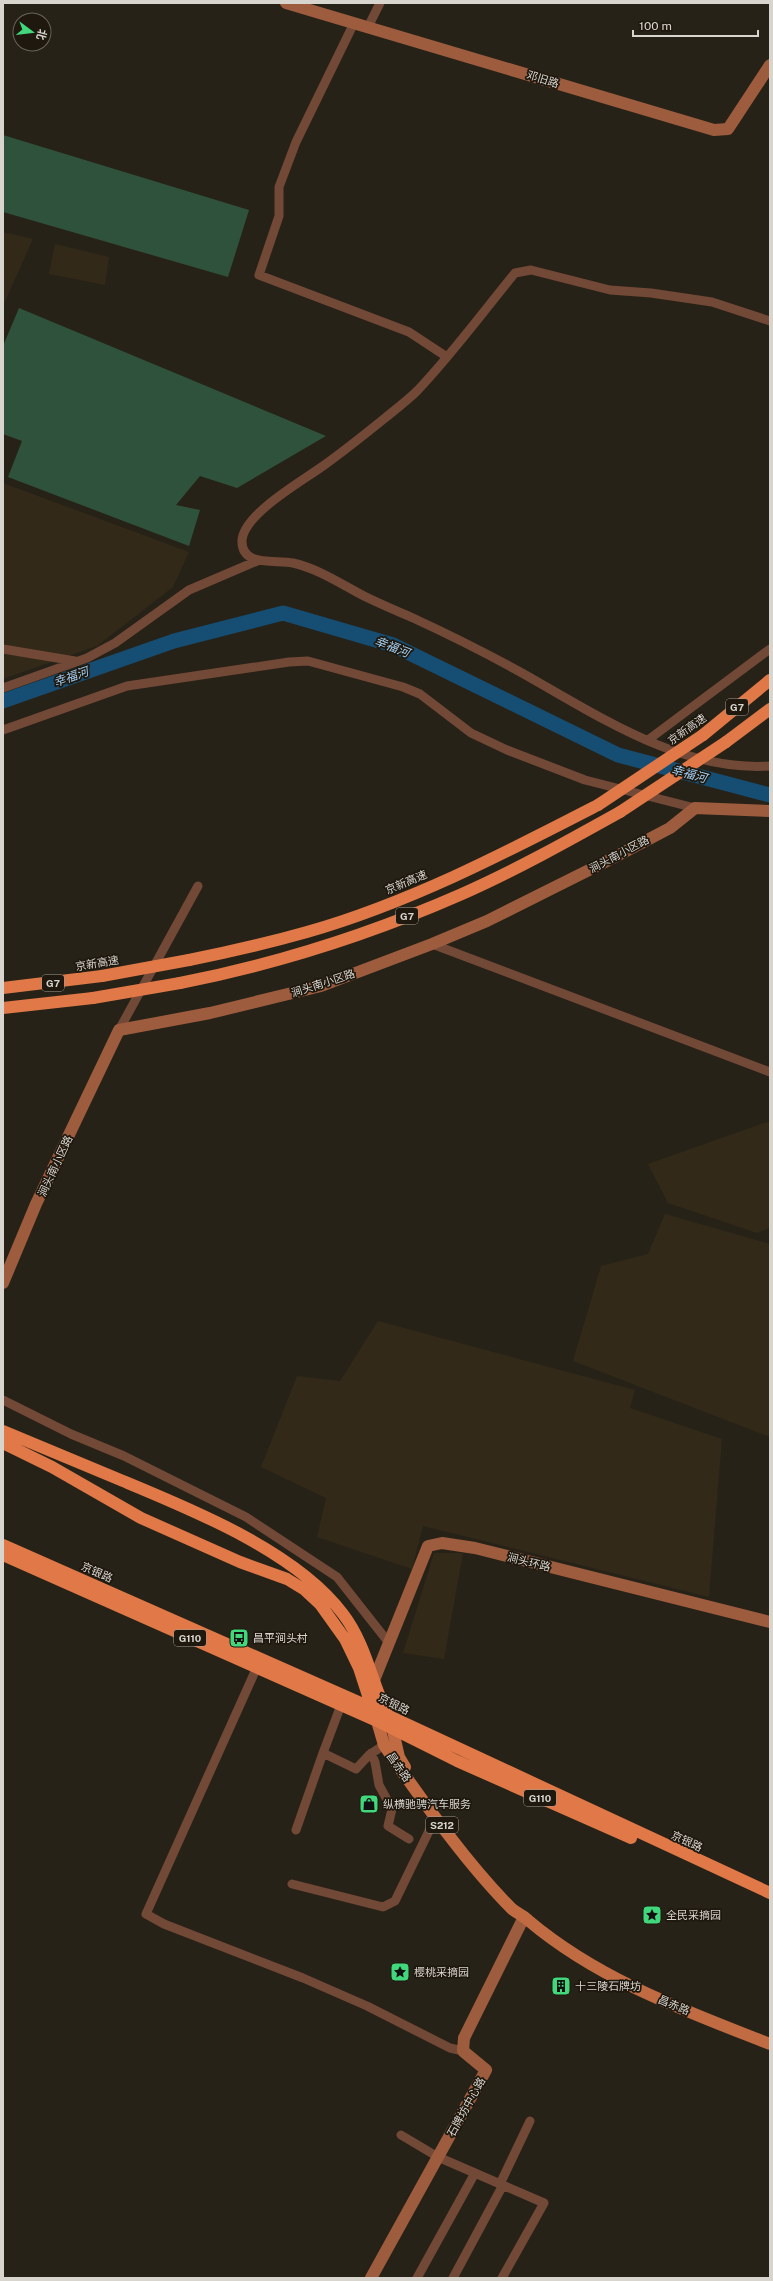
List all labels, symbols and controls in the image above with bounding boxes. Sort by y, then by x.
north arrow [12,12,52,52]
scale bar [633,12,758,38]
text: 100 m [639,19,672,33]
text: 北 [34,28,49,41]
street label: 邓旧路 [525,68,561,90]
water label: 幸福河 [373,634,413,661]
water label: 幸福河 [52,664,92,689]
road number: G7 [726,699,748,715]
street label: 京新高速 [666,711,708,747]
water label: 幸福河 [670,763,710,786]
street label: 涧头南小区路 [587,833,651,875]
street label: 京新高速 [383,868,429,896]
road number: G7 [396,908,418,924]
street label: 京新高速 [74,954,120,972]
street label: 涧头南小区路 [290,967,356,999]
road number: G7 [42,975,64,991]
street label: 涧头南小区路 [36,1134,74,1198]
street label: 涧头环路 [506,1551,552,1573]
street label: 京银路 [79,1560,115,1584]
bus stop icon: 昌平涧头村 [228,1627,250,1649]
road number: G110 [174,1630,206,1646]
place label: 昌平涧头村 [253,1632,308,1644]
street label: 京银路 [377,1691,411,1717]
street label: 昌赤路 [385,1750,413,1784]
road number: G110 [524,1790,556,1806]
shop icon: 纵横驰骋汽车服务 [358,1793,380,1815]
place label: 纵横驰骋汽车服务 [383,1798,471,1810]
road number: S212 [426,1817,458,1833]
street label: 京银路 [670,1829,704,1853]
place icon: 全民采摘园 [641,1904,663,1926]
place label: 全民采摘园 [666,1909,721,1921]
place icon: 樱桃采摘园 [389,1961,411,1983]
place label: 樱桃采摘园 [414,1966,469,1978]
building icon: 十三陵石牌坊 [550,1975,572,1997]
place label: 十三陵石牌坊 [575,1980,641,1992]
street label: 昌赤路 [656,1993,692,2017]
street label: 石牌坊中心路 [445,2075,487,2139]

